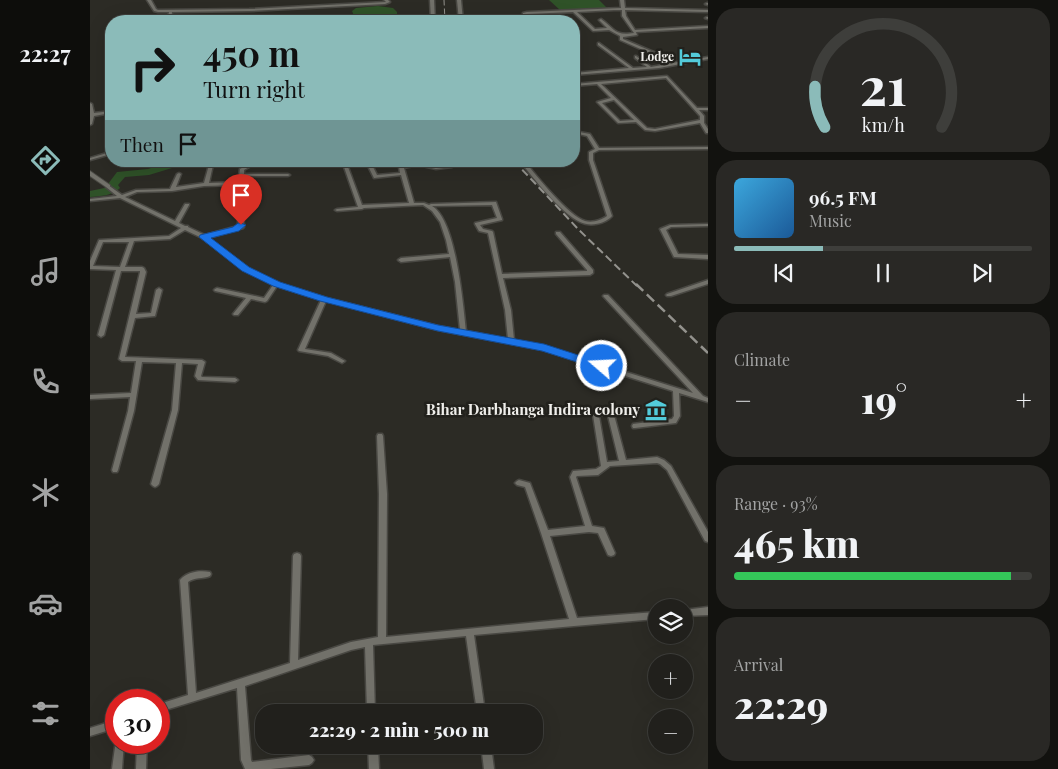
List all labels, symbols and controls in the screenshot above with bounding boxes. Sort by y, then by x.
text: 450 m [203,29,300,76]
icon: right [120,35,185,100]
text: 22:27 [20,38,70,68]
hotel icon: Lodge [677,44,703,70]
place label: Lodge [640,48,674,64]
text: 21 [859,50,907,119]
text: Turn right [203,74,305,104]
text: km/h [862,113,905,136]
icon: arrive [174,130,202,158]
text: Then [120,131,164,157]
icon: directions [28,143,63,178]
pin [220,174,262,225]
icon: arrive [227,181,255,209]
text: 96.5 FM [809,184,877,210]
text: Music [809,210,852,231]
icon: music [28,254,63,289]
icon: previous [770,259,798,287]
icon: pause [869,259,897,287]
icon: next [968,259,996,287]
position arrow [575,339,627,391]
text: Climate [734,349,790,370]
icon: phone [28,364,63,399]
text: 19° [861,373,907,424]
text: − [734,381,752,418]
text: + [1016,381,1032,418]
museum icon: Bihar Darbhanga Indira colony [643,397,669,423]
place label: Bihar Darbhanga Indira colony [426,399,640,419]
icon: climate [28,475,63,510]
text: Range · 93% [734,493,818,514]
text: 465 km [734,517,859,568]
icon: car [28,586,63,621]
map controls [648,599,693,754]
button: layers [648,599,693,644]
button: + [648,654,693,699]
text: Arrival [734,654,783,675]
text: 22:29 [734,678,828,729]
speed limit sign: 30 [105,689,170,754]
icon: filters [28,696,63,731]
button: − [648,709,693,754]
text: 22:29 · 2 min · 500 m [309,716,489,742]

